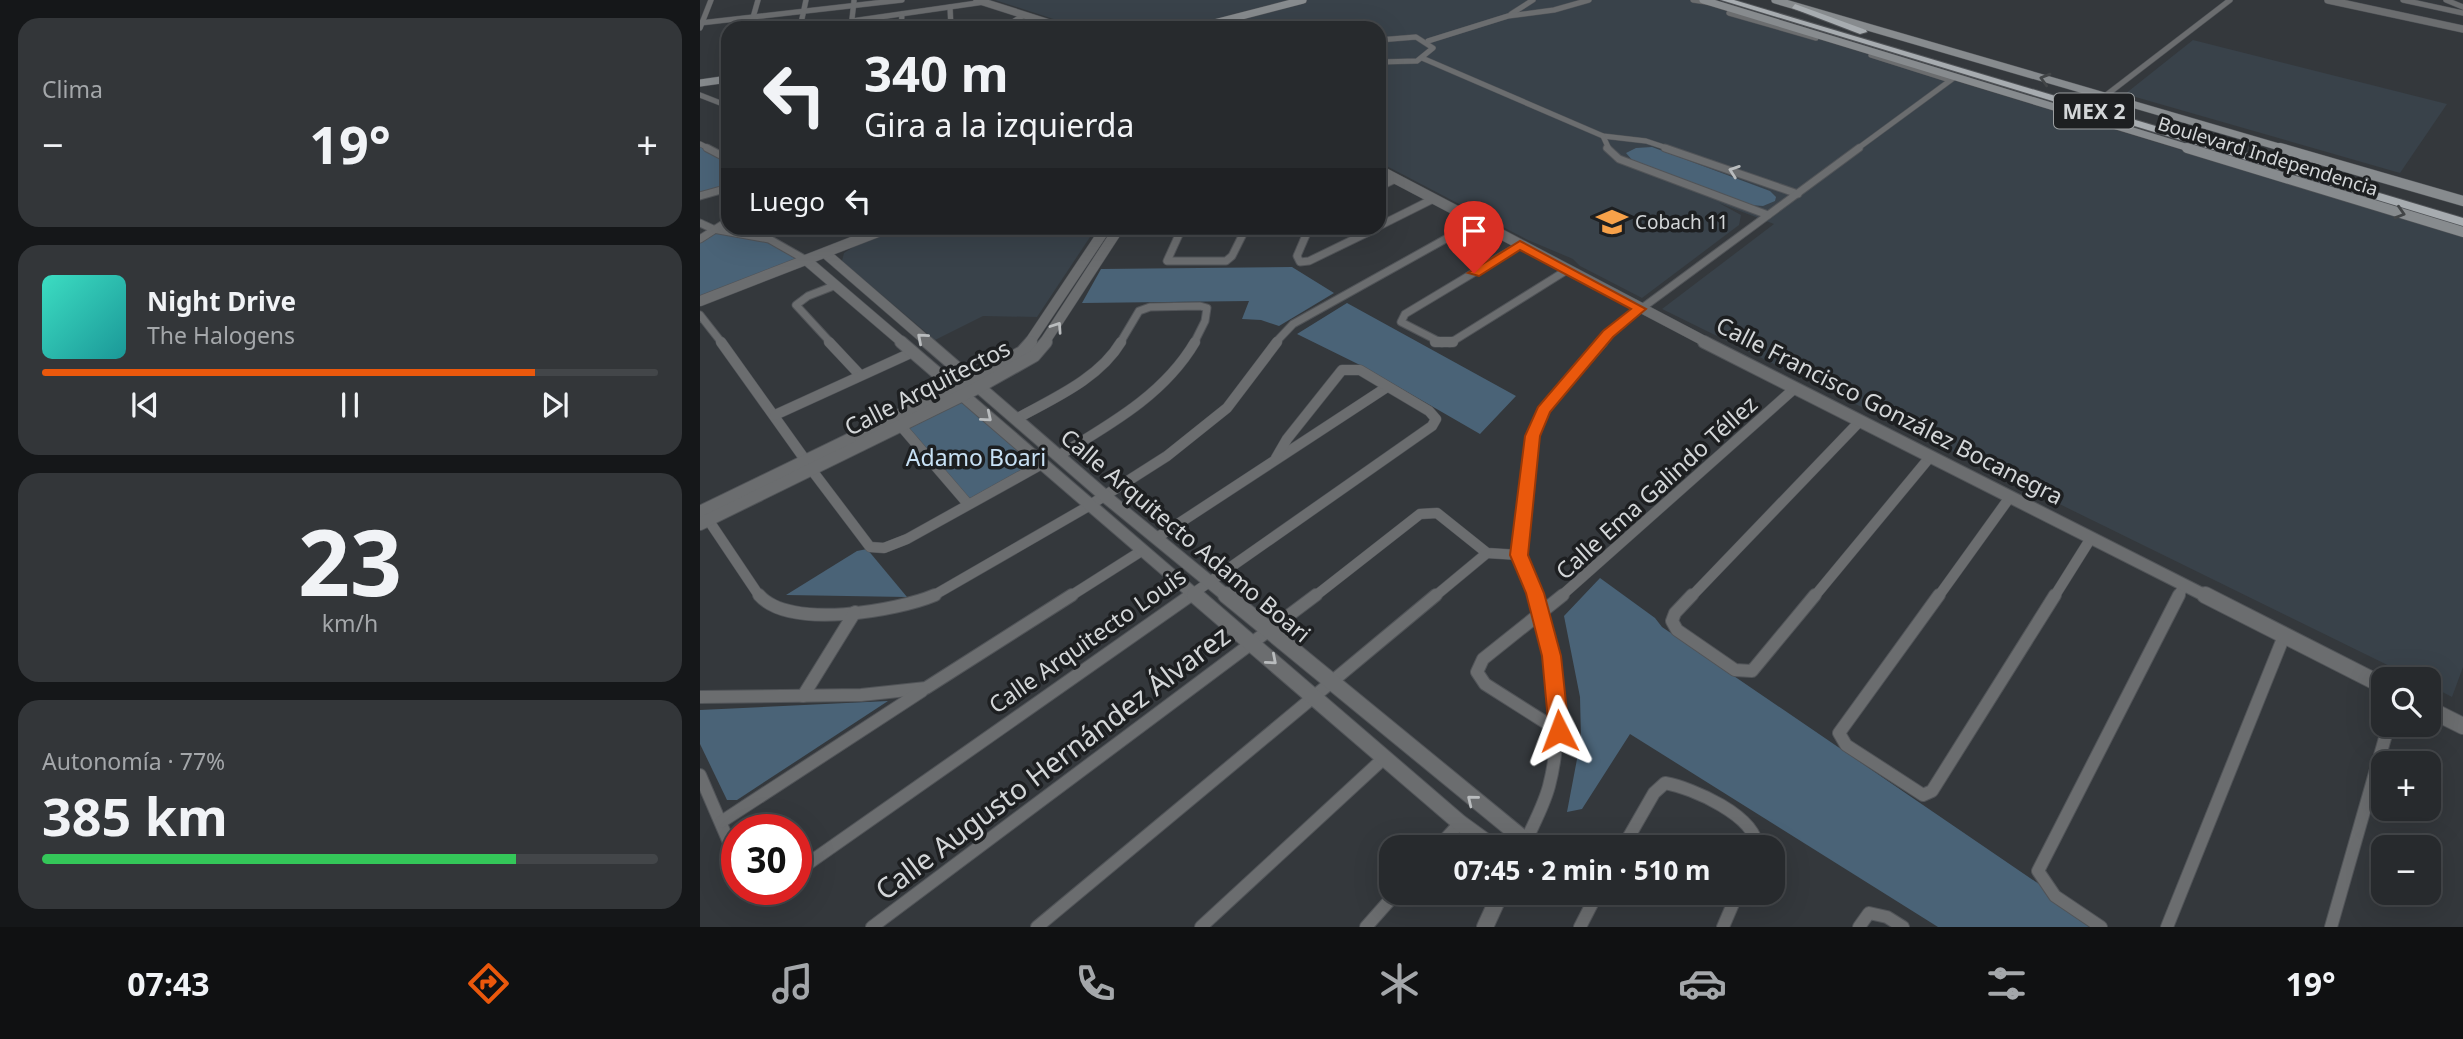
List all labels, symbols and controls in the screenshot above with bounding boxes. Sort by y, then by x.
text: 340 m [864,40,1009,106]
icon: left [749,49,840,140]
one-way arrow [2039,72,2051,87]
text: Clima [42,73,103,105]
road number: MEX 2 [2054,94,2134,128]
text: Gira a la izquierda [864,103,1134,146]
text: 19° [309,108,391,179]
street label: Boulevard Independencia [2155,110,2381,202]
text: − [42,118,64,170]
text: + [636,118,658,170]
one-way arrow [1728,165,1740,179]
icon: left [839,182,877,220]
text: Luego [749,183,825,219]
pin [1444,201,1504,273]
school or university icon: Cobach 11 [1595,205,1629,239]
one-way arrow [2394,205,2406,220]
place label: Cobach 11 [1635,209,1728,235]
icon: arrive [1455,212,1493,250]
text: Night Drive [147,283,296,319]
street label: Calle Francisco González Bocanegra [1711,308,2069,512]
text: The Halogens [147,319,295,351]
one-way arrow [1049,322,1061,335]
street label: Calle Arquitectos [839,331,1015,443]
one-way arrow [918,334,931,346]
icon: previous [126,386,164,424]
icon: pause [331,386,369,424]
icon: next [536,386,574,424]
street label: Calle Ema Galindo Téllez [1548,388,1764,586]
one-way arrow [979,409,992,421]
street label: Calle Arquitecto Adamo Boari [1054,421,1318,649]
park label: Adamo Boari [906,441,1046,473]
text: 23 [298,499,402,623]
street label: Calle Arquitecto Louis [982,560,1192,720]
text: km/h [322,607,378,639]
street label: Calle Augusto Hernández Álvarez [867,616,1237,908]
one-way arrow [1264,652,1277,664]
map controls [2371,667,2441,905]
button: search [2371,667,2441,737]
position arrow [1522,694,1596,768]
text: Autonomía · 77% [42,745,225,777]
button: + [2371,751,2441,821]
text: 385 km [42,780,228,851]
one-way arrow [1467,795,1479,808]
speed limit sign: 30 [721,814,812,905]
button: − [2371,835,2441,905]
text: 07:45 · 2 min · 510 m [1454,852,1710,888]
icon: directions [464,959,513,1008]
icon: music [768,959,817,1008]
icon: phone [1071,959,1120,1008]
icon: climate [1375,959,1424,1008]
icon: car [1678,959,1727,1008]
icon: filters [1982,959,2031,1008]
text: 07:43 [127,962,210,1005]
text: 19° [2285,962,2336,1005]

